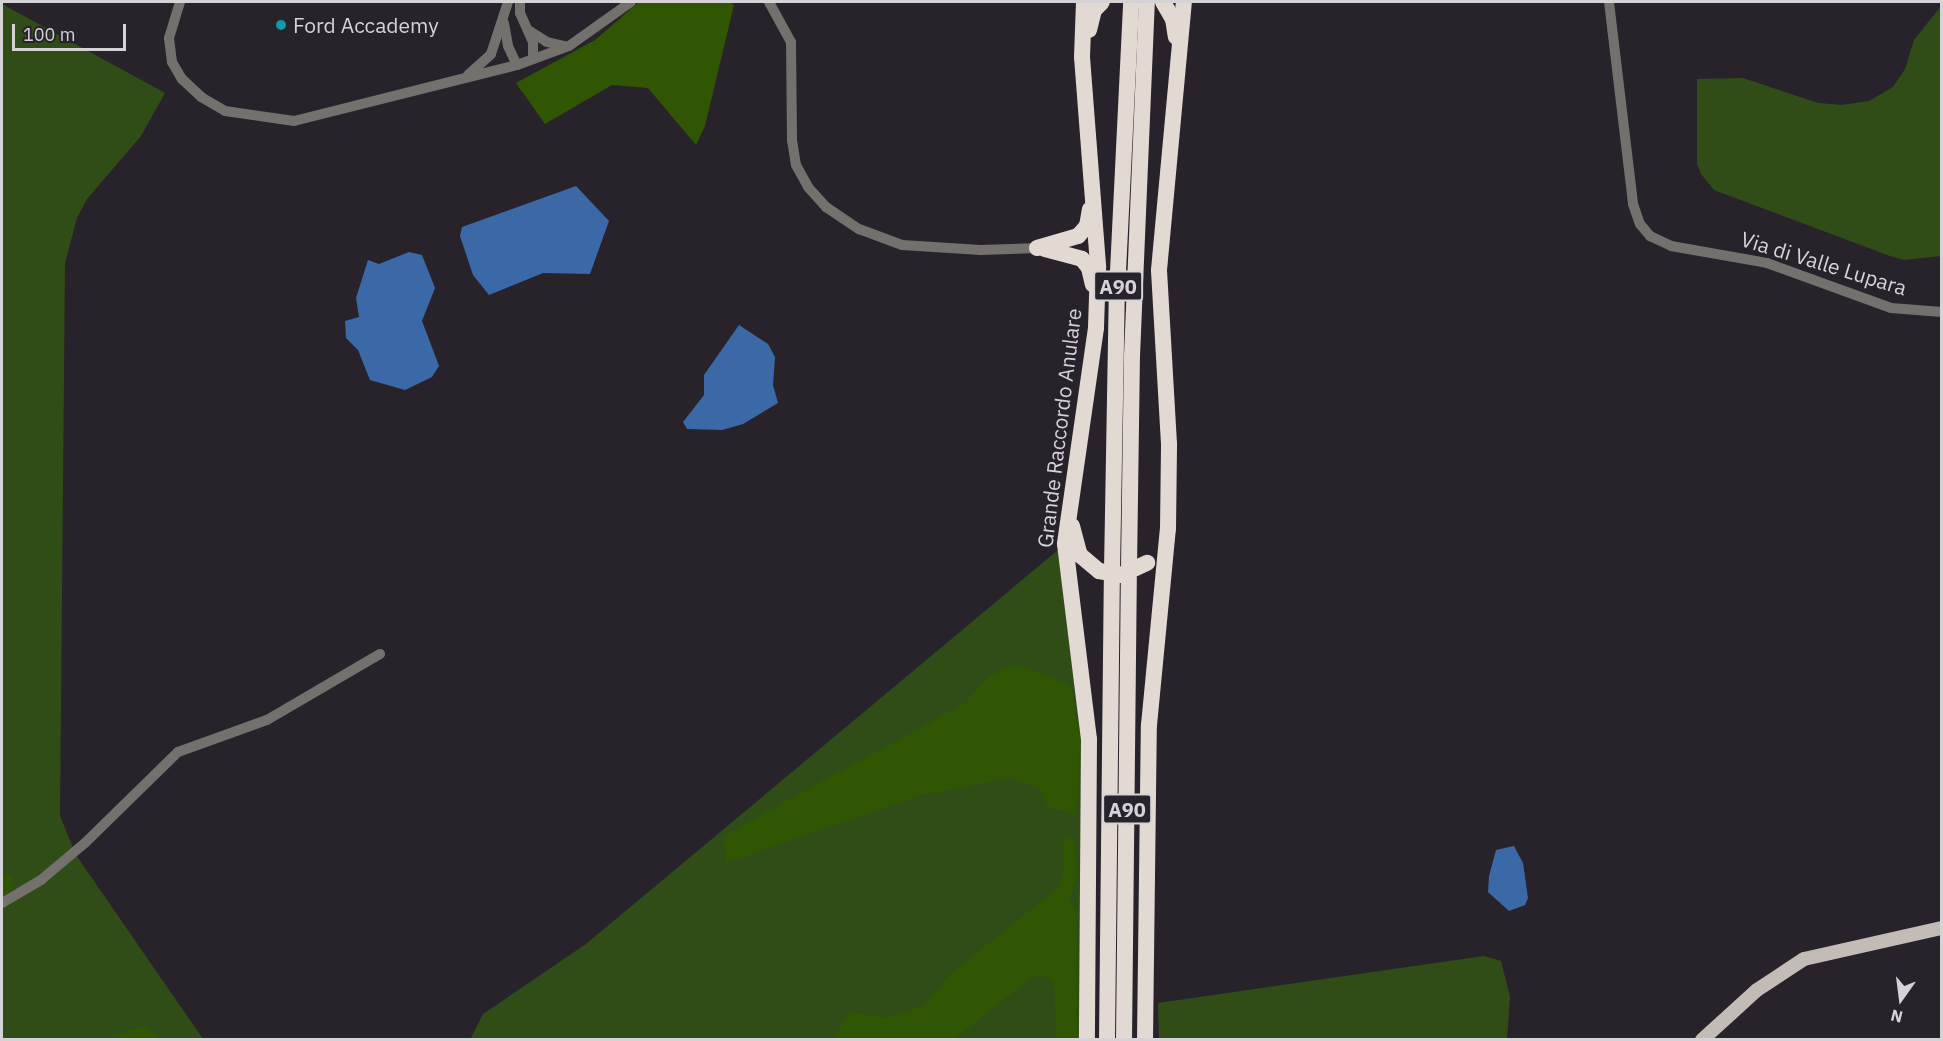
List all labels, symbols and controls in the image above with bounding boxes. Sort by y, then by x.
scale bar [15,12,129,50]
place label: Ford Accademy [293,12,439,38]
marker: Ford Accademy [274,18,288,32]
text: 100 m [23,23,75,46]
street label: Via di Valle Lupara [1738,226,1910,300]
road number: A90 [1092,269,1144,303]
street label: Grande Raccordo Anulare [1032,307,1086,549]
road number: A90 [1102,792,1152,826]
north arrow [1871,969,1931,1029]
text: N [1889,1005,1905,1028]

